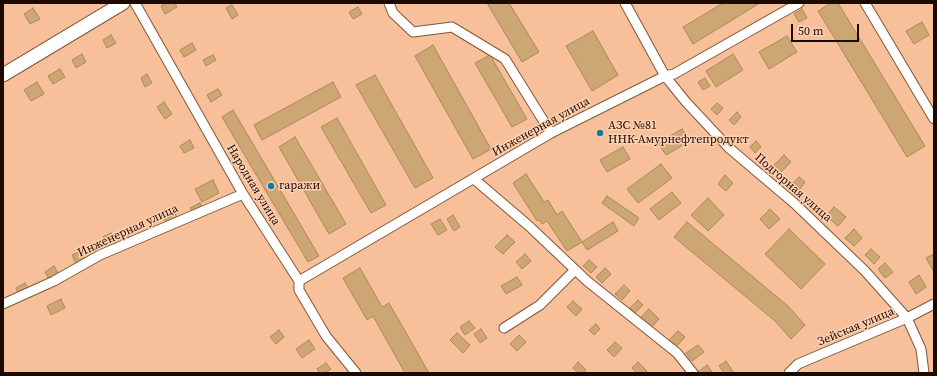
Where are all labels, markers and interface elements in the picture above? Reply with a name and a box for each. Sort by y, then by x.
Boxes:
scale bar [793,16,861,42]
text: 50 m [798,23,824,39]
street label: Инженерная улица [490,94,592,160]
place label: АЗС №81 ННК-Амурнефтепродукт [608,119,749,147]
marker: АЗС №81 ННК-Амурнефтепродукт [595,128,605,138]
street label: Народная улица [223,142,283,228]
street label: Подгорная улица [751,151,835,225]
place label: гаражи [279,179,320,193]
marker: гаражи [266,181,276,191]
street label: Инженерная улица [75,201,181,261]
street label: Зейская улица [816,304,896,350]

